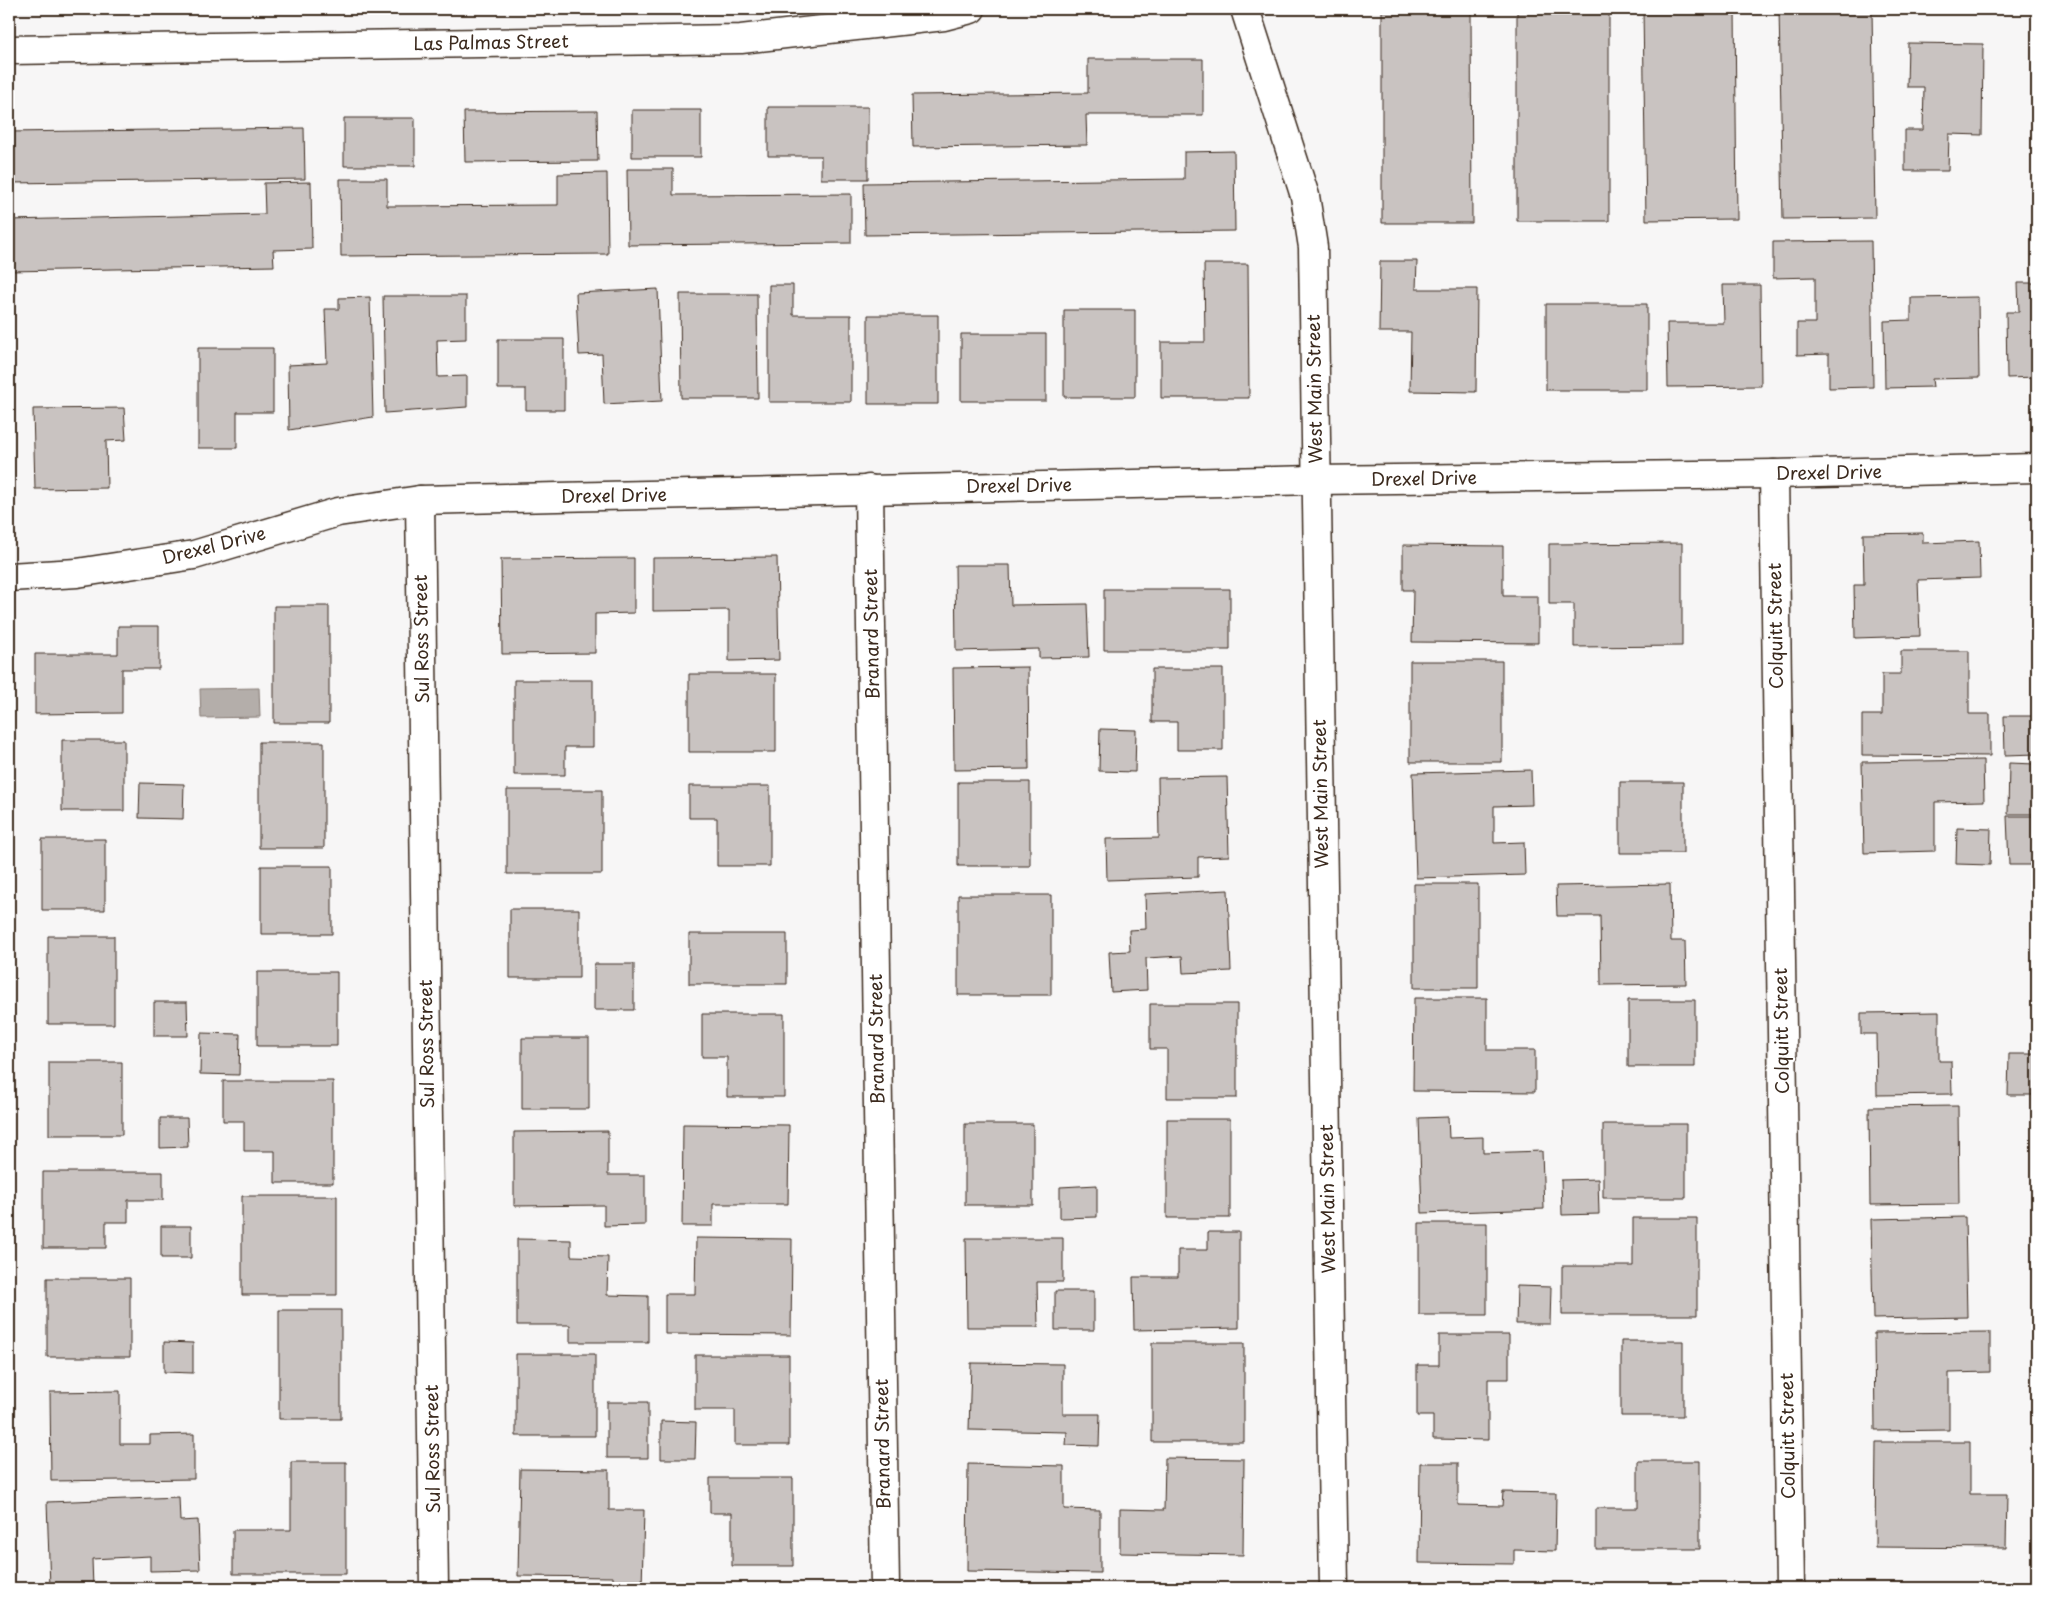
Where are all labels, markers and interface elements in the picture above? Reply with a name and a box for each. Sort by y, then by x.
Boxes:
street label: Las Palmas Street [413,27,569,56]
street label: West Main Street [1299,314,1328,464]
street label: Drexel Drive [1776,457,1882,486]
street label: Drexel Drive [1371,463,1477,492]
street label: Drexel Drive [966,470,1072,499]
street label: Drexel Drive [561,480,667,509]
street label: Drexel Drive [159,519,268,570]
street label: Colquitt Street [1760,563,1789,689]
street label: Branard Street [856,568,885,700]
street label: Sul Ross Street [406,574,435,704]
street label: West Main Street [1305,719,1334,869]
street label: Colquitt Street [1766,968,1795,1094]
street label: Branard Street [861,973,890,1105]
street label: Sul Ross Street [411,979,440,1109]
street label: West Main Street [1312,1124,1341,1274]
street label: Colquitt Street [1772,1373,1801,1499]
street label: Branard Street [867,1378,896,1510]
street label: Sul Ross Street [417,1384,446,1514]

